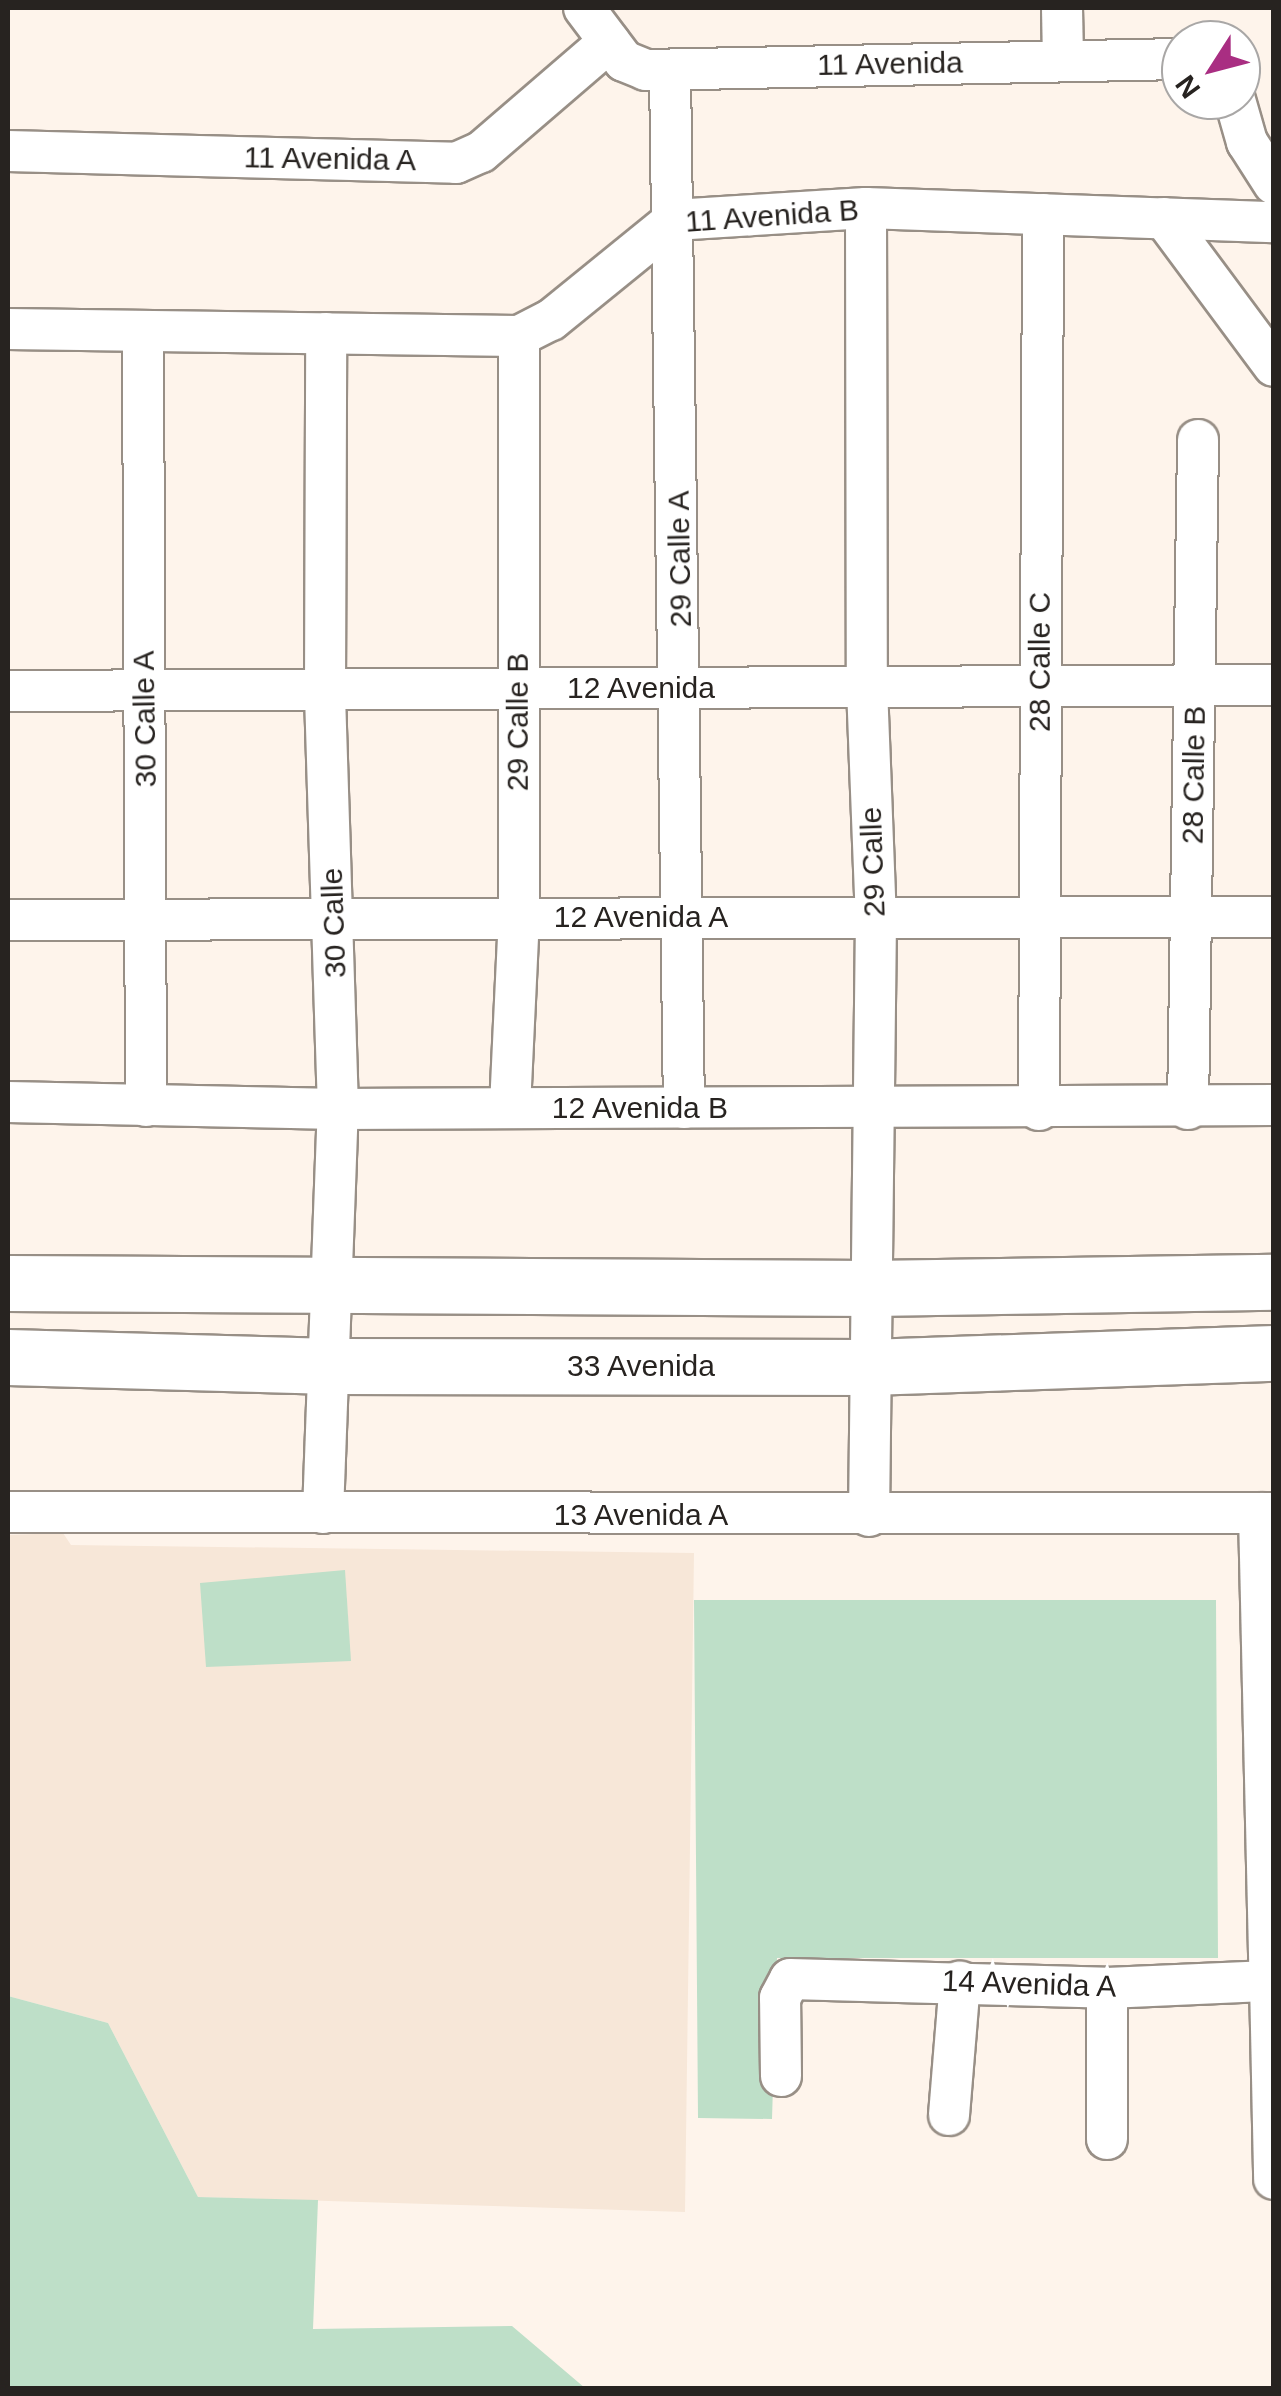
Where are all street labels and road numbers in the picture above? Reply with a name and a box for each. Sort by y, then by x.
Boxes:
street label: 11 Avenida [816,45,964,83]
street label: 11 Avenida A [242,139,418,179]
street label: 11 Avenida B [683,192,861,240]
street label: 29 Calle A [661,489,699,629]
street label: 28 Calle C [1022,592,1058,732]
street label: 30 Calle A [126,649,164,789]
street label: 29 Calle B [500,653,536,791]
street label: 12 Avenida [566,670,716,706]
street label: 28 Calle B [1175,705,1213,845]
street label: 29 Calle [853,806,893,918]
street label: 30 Calle [314,867,354,979]
street label: 12 Avenida A [552,899,730,935]
street label: 12 Avenida B [551,1090,729,1126]
street label: 33 Avenida [566,1348,716,1384]
street label: 13 Avenida A [552,1497,730,1533]
street label: 14 Avenida A [939,1963,1119,2005]

